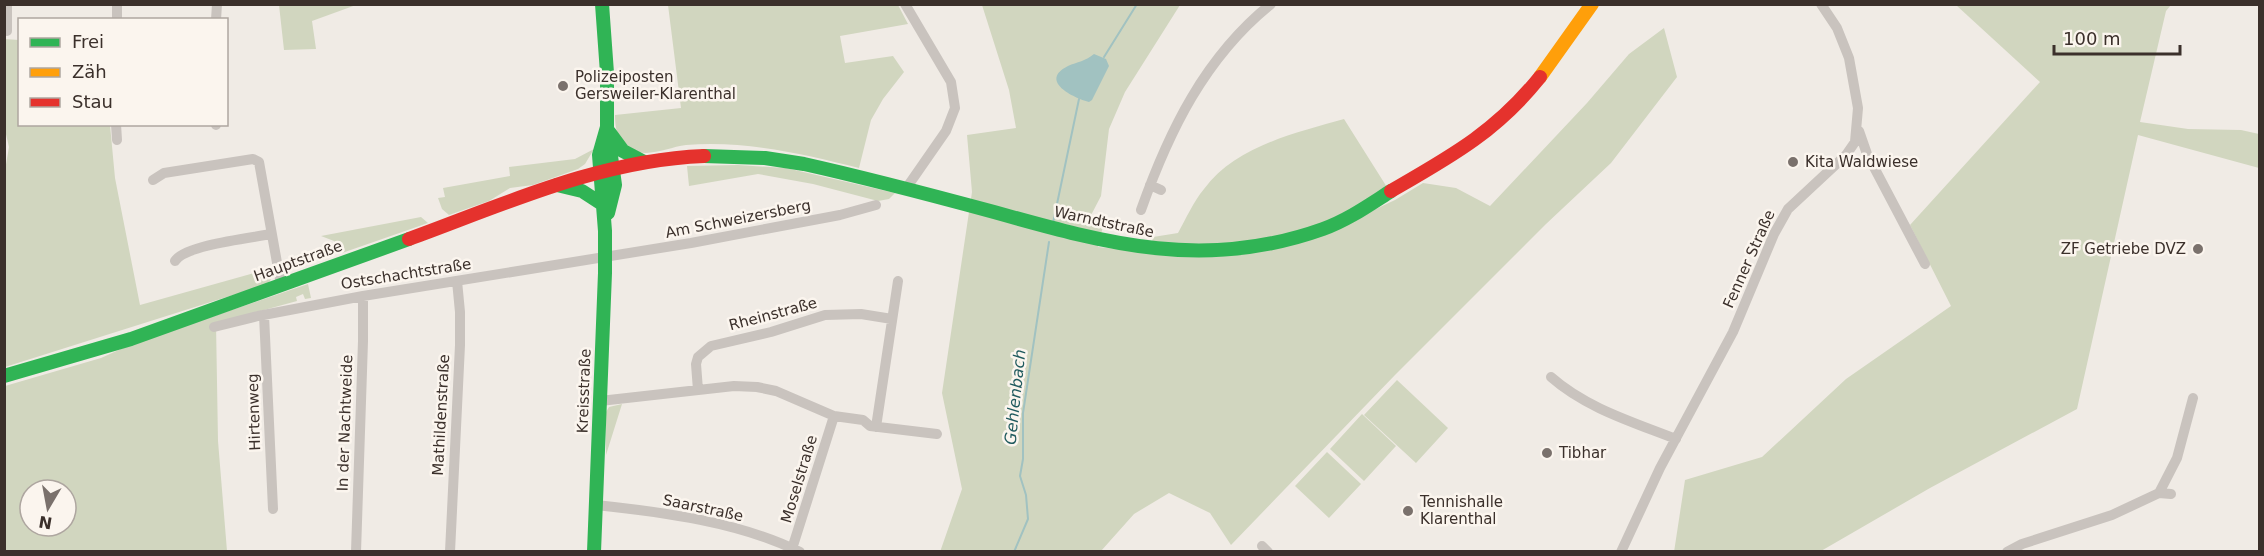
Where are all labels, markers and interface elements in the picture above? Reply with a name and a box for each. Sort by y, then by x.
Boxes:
legend [18,18,228,126]
scale bar [2054,18,2180,56]
text: 100 m [2063,28,2121,49]
text: Frei [72,31,104,52]
text: Zäh [72,61,107,82]
place label: Polizeiposten Gersweiler-Klarenthal [575,68,736,103]
marker: Polizeiposten Gersweiler-Klarenthal [556,79,570,93]
text: Stau [72,91,113,112]
place label: Kita Waldwiese [1805,153,1918,171]
marker: Kita Waldwiese [1786,155,1800,169]
street label: Am Schweizersberg [664,196,812,242]
street label: Warndtstraße [1052,203,1156,241]
street label: Fenner Straße [1719,207,1779,311]
street label: Hauptstraße [251,237,345,285]
place label: ZF Getriebe DVZ [2061,240,2186,258]
marker: ZF Getriebe DVZ [2191,242,2205,256]
street label: Ostschachtstraße [340,255,472,293]
street label: Rheinstraße [727,294,819,334]
street label: Kreisstraße [574,348,594,434]
water label: Gehlenbach [1001,348,1029,446]
street label: In der Nachtweide [334,354,356,492]
street label: Mathildenstraße [429,354,453,476]
street label: Hirtenweg [244,373,264,451]
street label: Moselstraße [777,433,821,525]
place label: Tibhar [1558,444,1607,462]
marker: Tibhar [1540,446,1554,460]
north arrow [18,478,78,538]
street label: Saarstraße [661,491,745,525]
place label: Tennishalle Klarenthal [1419,493,1503,528]
marker: Tennishalle Klarenthal [1401,504,1415,518]
text: N [37,512,54,533]

